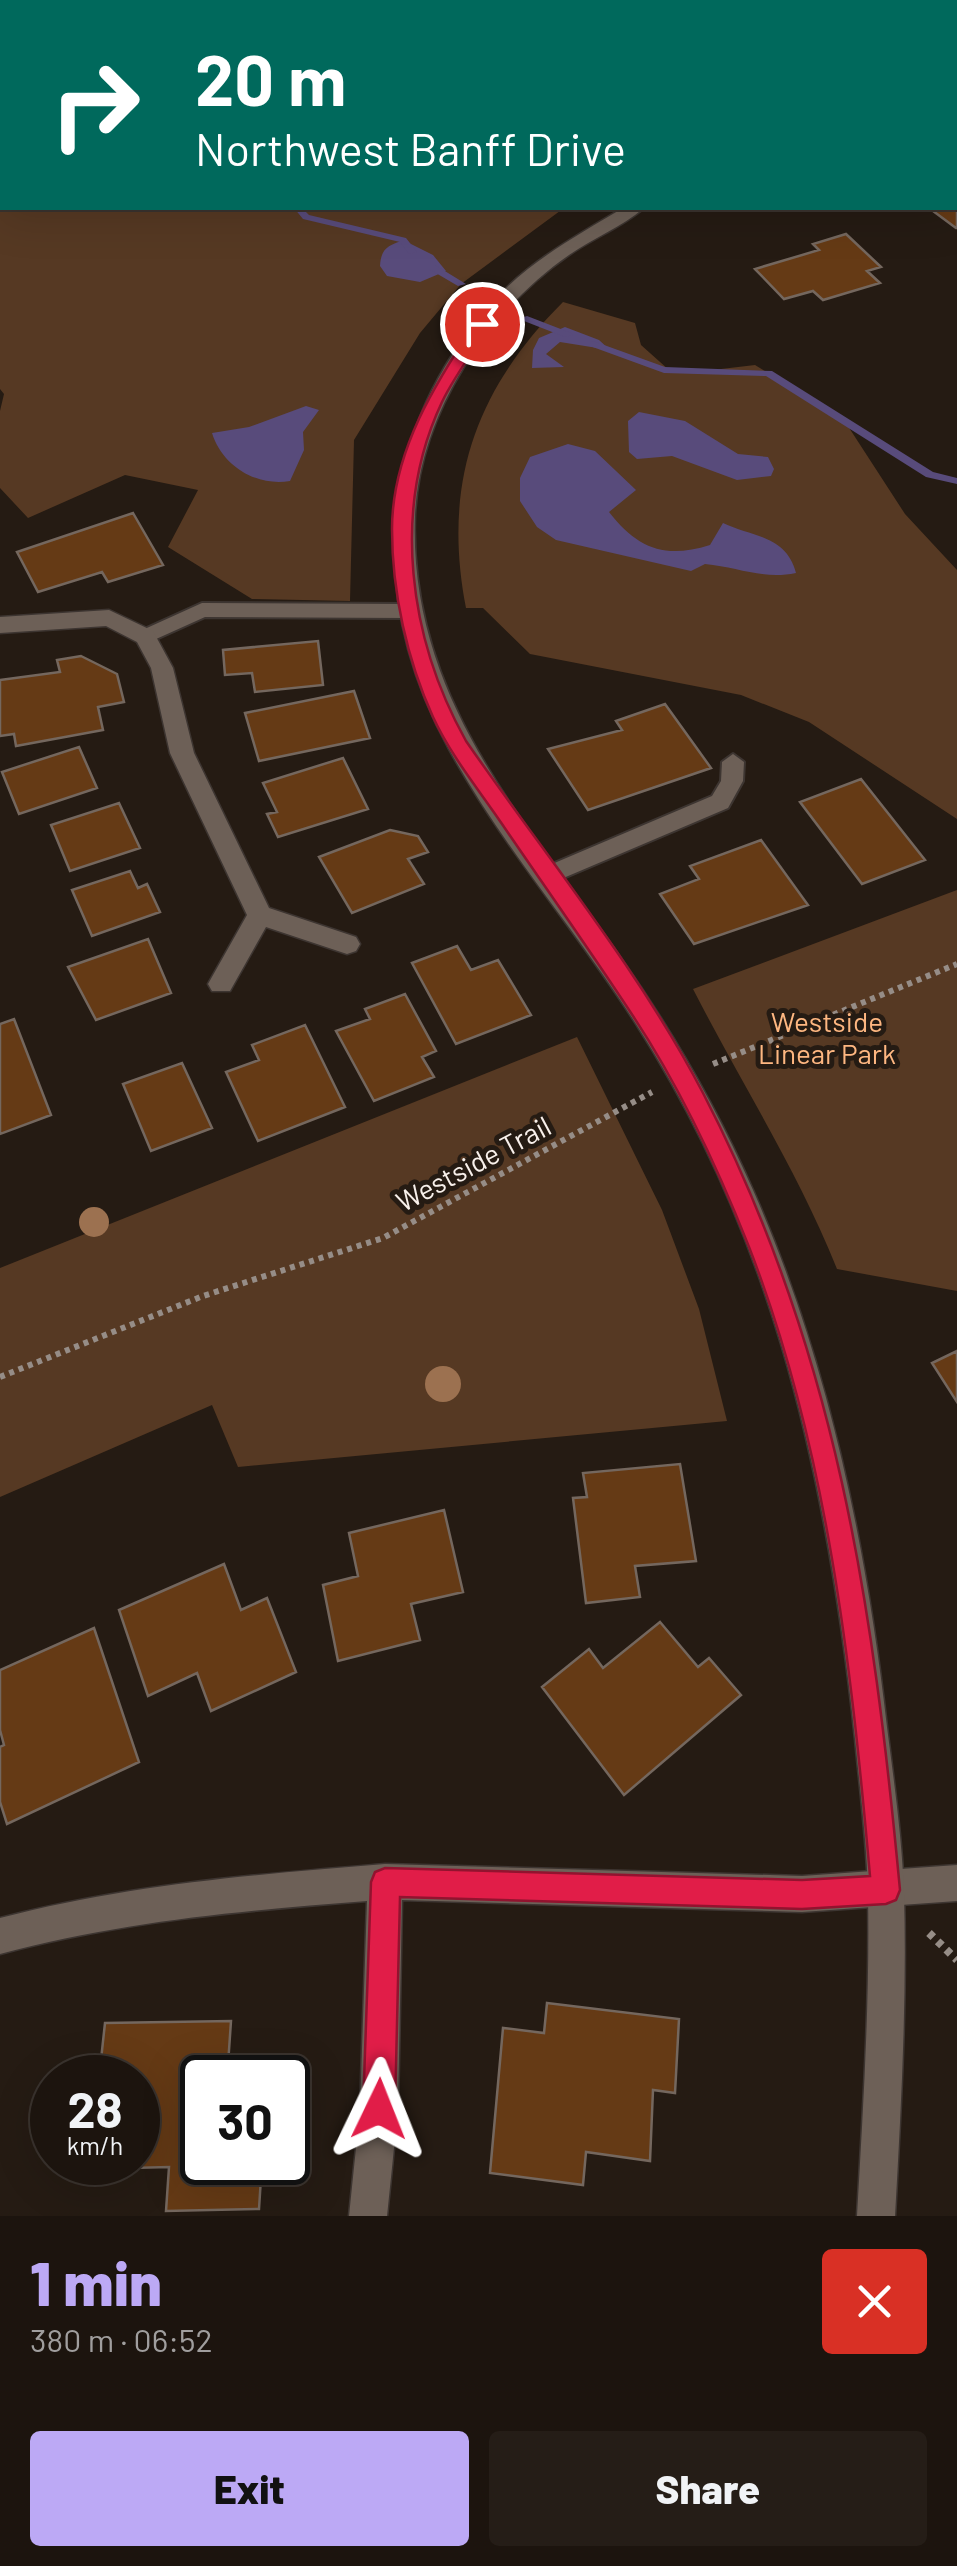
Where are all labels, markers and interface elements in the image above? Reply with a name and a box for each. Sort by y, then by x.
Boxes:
text: 20 m [195,36,347,120]
icon: right [30,40,160,170]
text: Northwest Banff Drive [195,121,626,175]
pin [440,282,525,367]
icon: arrive [455,297,510,352]
park label: Westside Linear Park [758,1004,896,1070]
street label: Westside Trail [390,1108,556,1218]
speed limit sign: 30 [180,2055,310,2185]
position arrow [327,2057,431,2161]
text: 28 [67,2078,123,2138]
text: km/h [67,2130,123,2160]
text: 1 min [30,2246,162,2318]
button: close [822,2249,927,2354]
text: 380 m · 06:52 [30,2320,213,2358]
button: Exit [30,2431,469,2546]
button: Share [489,2431,927,2546]

